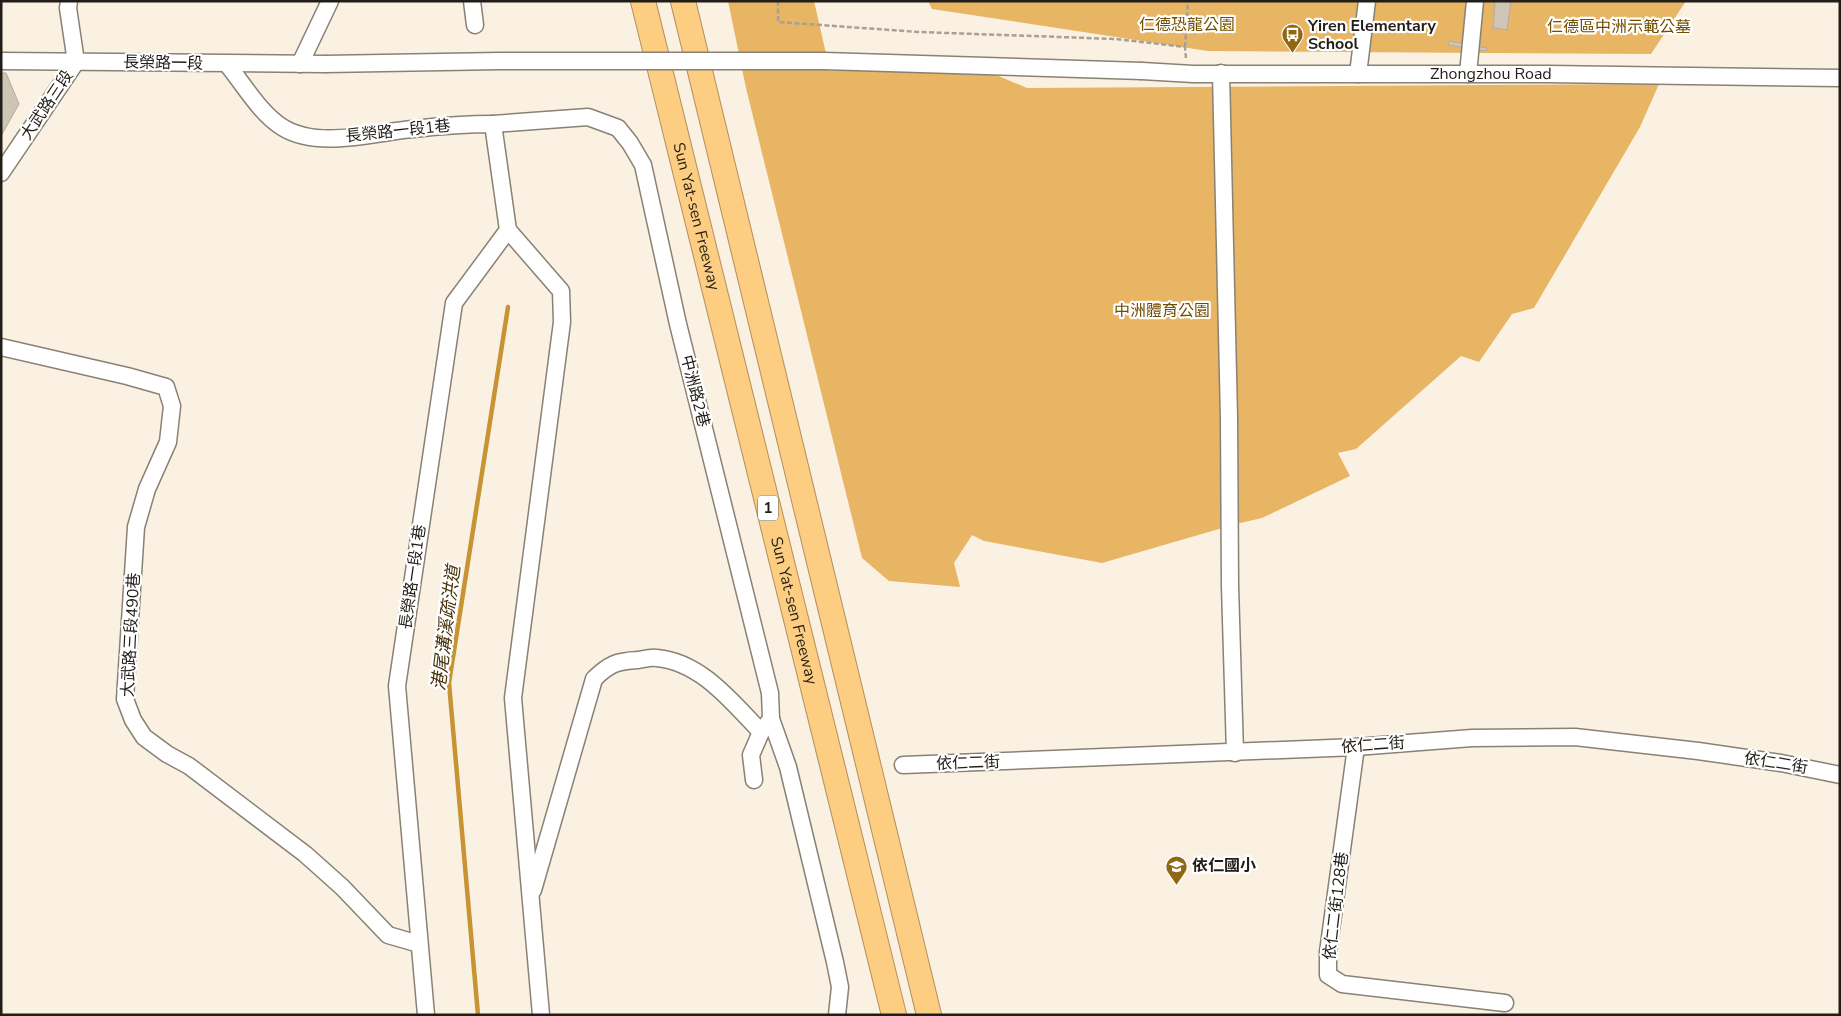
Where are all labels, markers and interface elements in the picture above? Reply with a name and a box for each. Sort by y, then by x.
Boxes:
park label: 仁德恐龍公園 [1139,14,1235,36]
place label: Yiren Elementary School [1307,15,1436,55]
park label: 仁德區中洲示範公墓 [1547,16,1691,38]
bus stop icon: Yiren Elementary School [1280,23,1304,54]
street label: 長榮路一段 [123,51,203,75]
street label: Zhongzhou Road [1430,63,1552,85]
street label: 大武路三段 [16,66,78,144]
street label: 長榮路一段1巷 [344,115,452,147]
street label: Sun Yat-sen Freeway [667,140,725,294]
park label: 中洲體育公園 [1114,300,1210,322]
street label: 中洲路2巷 [675,353,715,429]
road number: 1 [758,496,778,520]
street label: 長榮路一段1巷 [395,523,431,631]
street label: Sun Yat-sen Freeway [765,534,823,688]
water label: 港尾溝溪疏洪道 [426,561,466,692]
street label: 大武路三段490巷 [117,572,145,698]
street label: 依仁二街 [1340,732,1406,758]
street label: 依仁二街 [1743,747,1809,779]
street label: 依仁二街 [936,751,1000,775]
street label: 依仁二街128巷 [1318,851,1354,961]
school or university icon: 依仁國小 [1164,854,1188,885]
place label: 依仁國小 [1192,855,1256,877]

